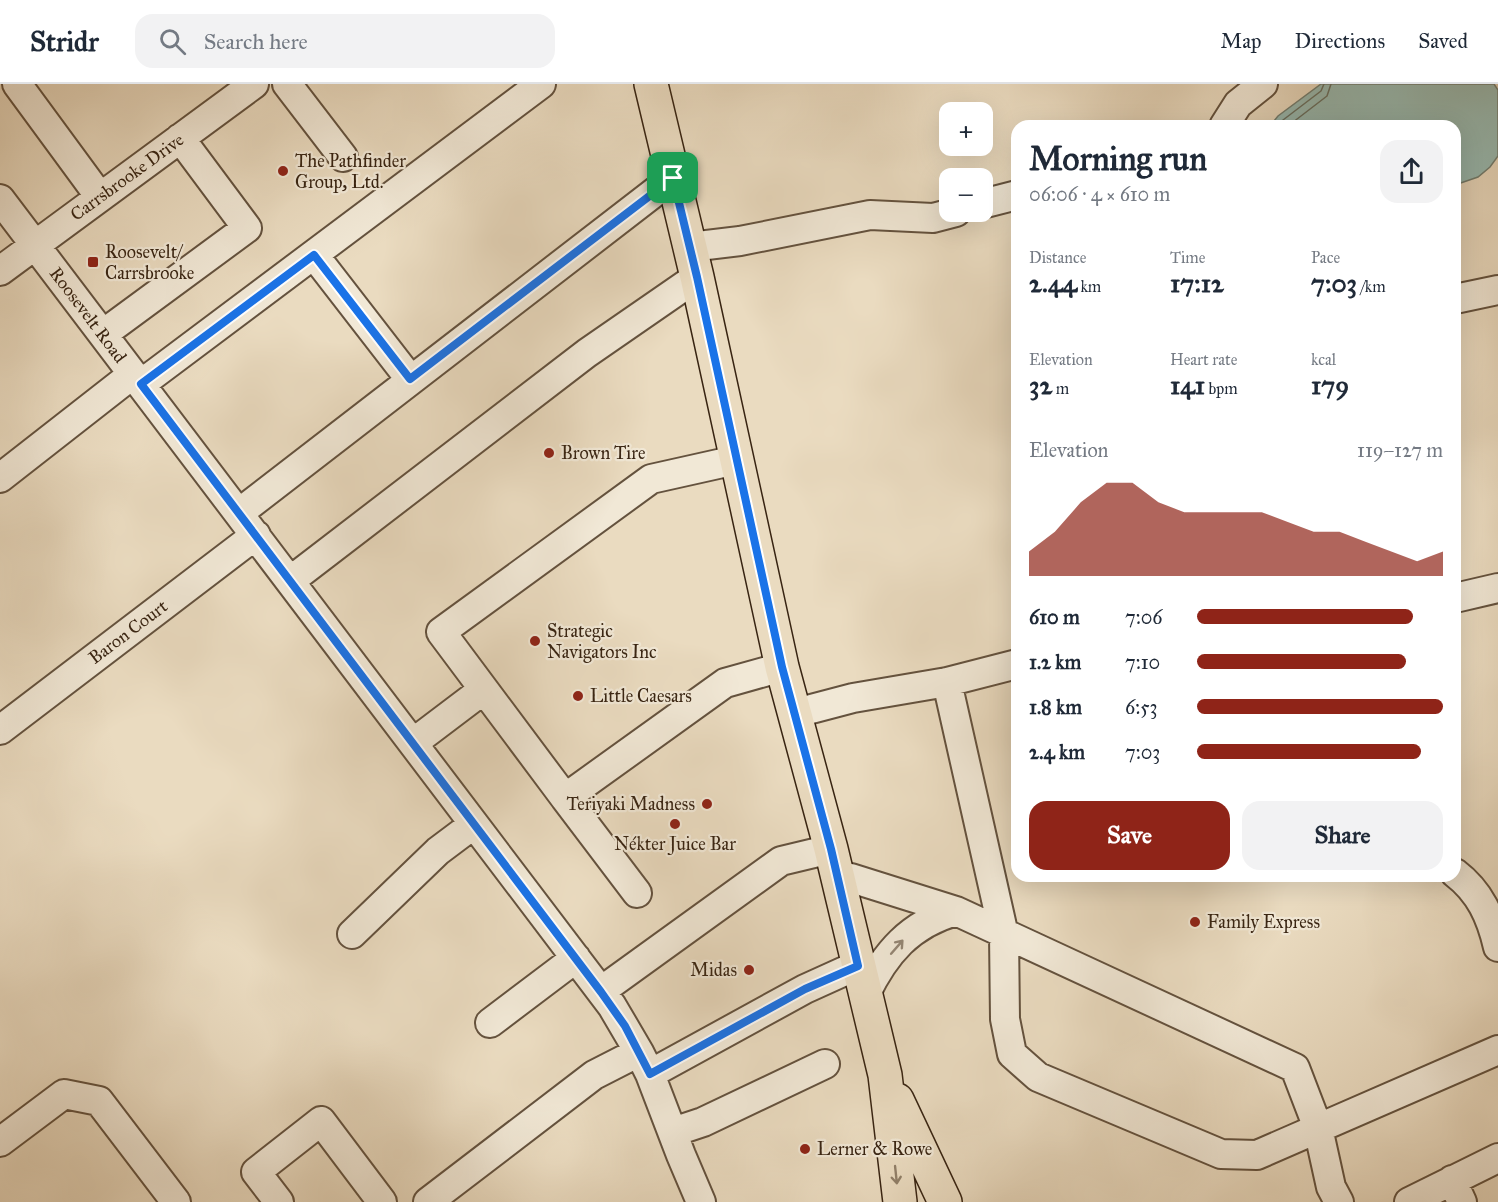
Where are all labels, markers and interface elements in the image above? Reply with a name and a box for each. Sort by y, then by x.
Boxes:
search box [135,14,555,68]
text: Stridr [30,24,99,59]
icon: search [156,25,189,58]
text: Search here [204,28,308,55]
text: Map [1221,28,1262,54]
text: Directions [1295,28,1385,54]
text: Saved [1418,28,1468,54]
map controls [939,102,993,222]
button: + [939,102,993,156]
street label: Carrsbrooke Drive [66,128,188,226]
text: Morning run [1029,139,1207,179]
button: share [1380,140,1443,203]
place label: The Pathfinder Group, Ltd. [295,150,406,193]
pin [647,152,698,203]
icon: arrive [656,161,689,194]
marker: The Pathfinder Group, Ltd. [276,164,290,178]
button: − [939,168,993,222]
text: 06:06 · 4 × 610 m [1029,182,1170,206]
place label: Roosevelt/ Carrsbrooke [105,241,194,284]
text: Distance [1029,248,1086,267]
text: Time [1170,248,1205,267]
text: Pace [1311,248,1340,267]
marker: Roosevelt/ Carrsbrooke [86,255,100,269]
street label: Roosevelt Road [45,263,131,367]
text: 2.44 [1029,267,1077,299]
text: 17:12 [1170,267,1224,299]
text: 7:03 [1311,267,1357,299]
text: km [1077,277,1101,296]
text: /km [1357,277,1386,296]
text: Elevation [1029,350,1093,369]
text: Heart rate [1170,350,1237,369]
text: kcal [1311,350,1336,369]
text: 32 [1029,369,1052,401]
text: 141 [1170,369,1205,401]
text: 179 [1311,369,1349,401]
text: m [1052,379,1069,398]
text: bpm [1205,379,1238,398]
text: Elevation [1029,438,1108,462]
text: 119–127 m [1357,438,1443,462]
place label: Brown Tire [561,442,645,464]
marker: Brown Tire [542,446,556,460]
street label: Baron Court [84,595,172,669]
text: 610 m [1029,605,1080,629]
text: 7:06 [1125,605,1163,629]
place label: Strategic Navigators Inc [547,620,657,664]
marker: Strategic Navigators Inc [528,634,542,648]
text: 1.2 km [1029,650,1081,674]
text: 7:10 [1125,650,1160,674]
place label: Little Caesars [590,685,692,707]
marker: Little Caesars [571,689,585,703]
text: 1.8 km [1029,695,1082,719]
text: 6:53 [1125,695,1158,719]
text: 2.4 km [1029,740,1085,764]
text: 7:03 [1125,740,1160,764]
place label: Teriyaki Madness [567,793,695,815]
marker: Teriyaki Madness [700,797,714,811]
button: Save [1029,801,1230,870]
button: Share [1242,801,1443,870]
marker: Nékter Juice Bar [668,817,682,831]
place label: Nékter Juice Bar [614,833,736,856]
place label: Family Express [1207,911,1320,933]
marker: Family Express [1188,915,1202,929]
one-way arrow [890,940,904,955]
place label: Midas [690,959,737,981]
marker: Midas [742,963,756,977]
place label: Lerner & Rowe [817,1138,932,1160]
marker: Lerner & Rowe [798,1142,812,1156]
one-way arrow [891,1164,902,1184]

